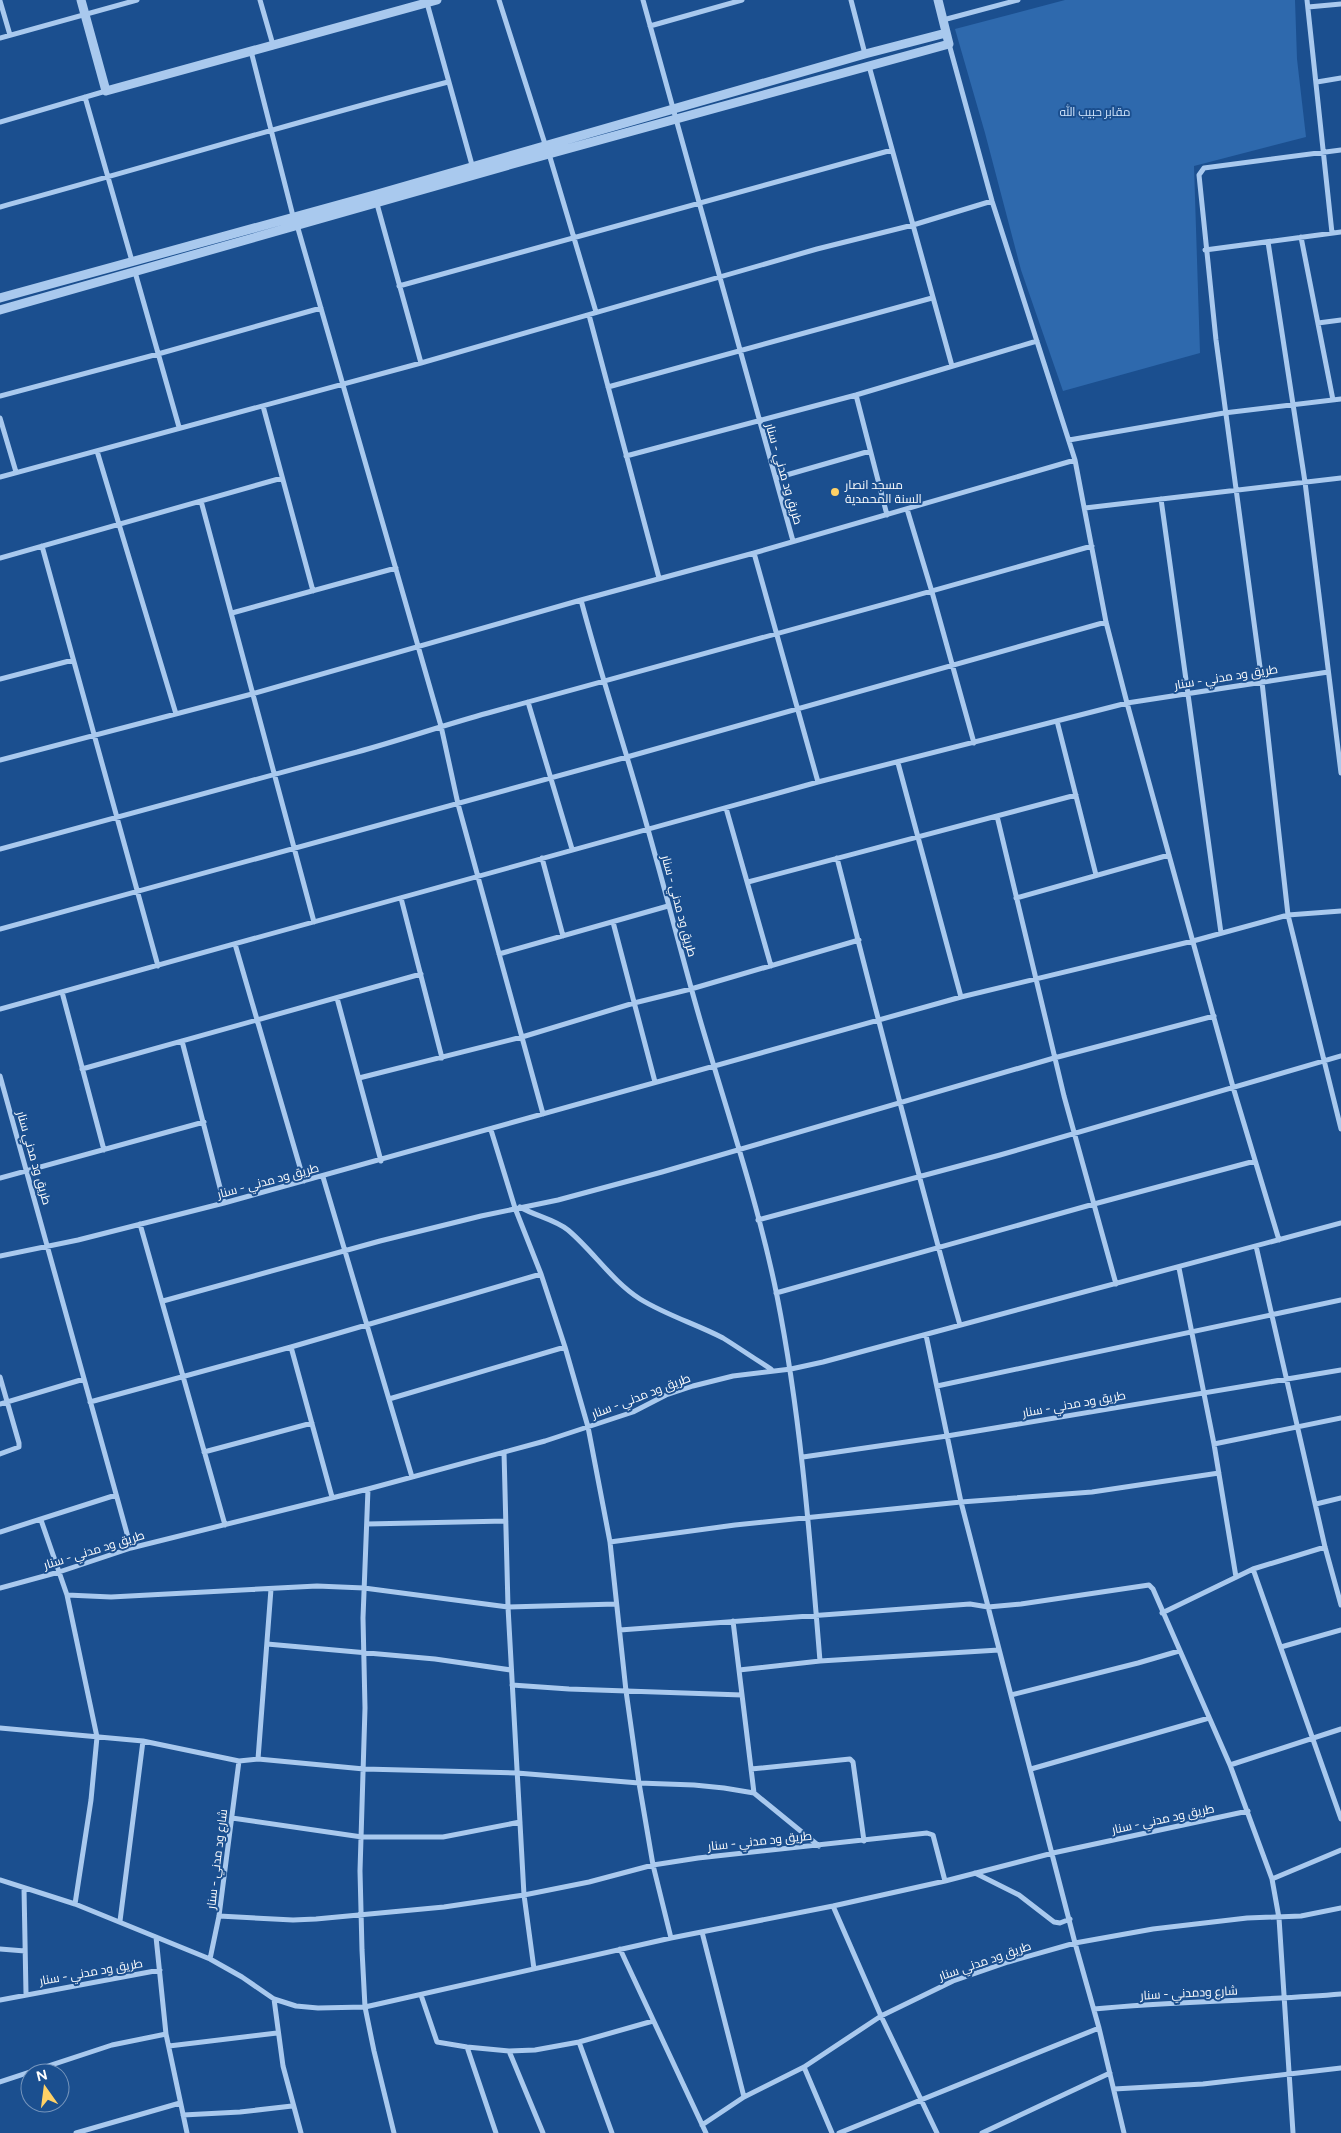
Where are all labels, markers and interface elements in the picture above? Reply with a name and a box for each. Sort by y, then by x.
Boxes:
park label: مقابر حبيب الله [1059,104,1131,119]
street label: طريق ود مدني - سنار [760,421,805,527]
place label: مسجد انصار السنة المحمدية [844,478,922,506]
marker: مسجد انصار السنة المحمدية [829,486,841,498]
street label: طريق ود مدني - سنار [1172,662,1279,695]
street label: طريق ود مدني - سنار [656,853,699,959]
street label: طريق ود مدني سنار [11,1109,54,1207]
street label: طريق ود مدني - سنار [215,1161,321,1204]
street label: طريق ود مدني - سنار [589,1371,694,1424]
street label: طريق ود مدني - سنار [1020,1388,1127,1423]
street label: طريق ود مدني - سنار [41,1528,147,1575]
street label: طريق ود مدني - سنار [1109,1801,1216,1840]
street label: شارع ود مدني - سنار [204,1808,233,1911]
street label: طريق ود مدني - سنار [706,1829,813,1857]
street label: طريق ود مدني سنار [936,1939,1034,1987]
street label: طريق ود مدني - سنار [37,1956,144,1991]
street label: شارع ودمدني - سنار [1139,1983,1238,2006]
north arrow [20,2063,70,2113]
text: N [35,2066,49,2085]

